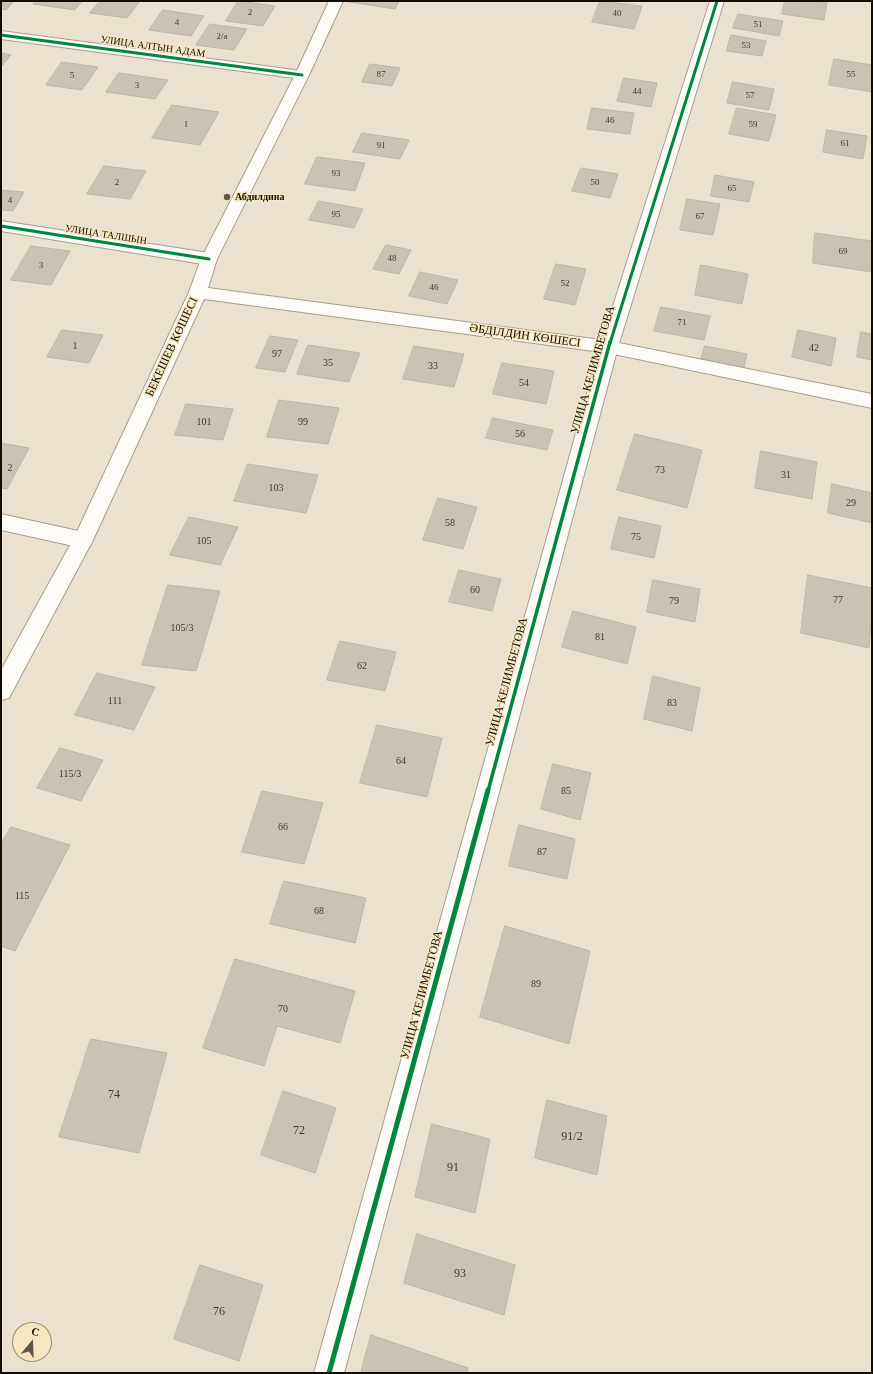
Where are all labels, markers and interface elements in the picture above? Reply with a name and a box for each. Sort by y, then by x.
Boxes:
house number: 2 [248,8,252,18]
house number: 40 [612,9,622,19]
house number: 4 [175,18,179,28]
house number: 51 [754,20,762,30]
house number: 2/а [217,32,227,42]
street label: УЛИЦА АЛТЫН АДАМ [100,34,206,60]
house number: 53 [742,41,750,51]
house number: 87 [376,70,386,80]
house number: 55 [846,70,856,80]
house number: 5 [70,71,74,81]
house number: 3 [135,81,139,91]
house number: 44 [632,87,642,97]
house number: 57 [746,91,754,101]
house number: 46 [606,116,614,126]
house number: 1 [184,120,188,130]
house number: 59 [748,120,758,130]
house number: 61 [840,139,850,149]
house number: 91 [376,141,386,151]
house number: 93 [332,169,340,179]
house number: 2 [115,178,119,188]
house number: 50 [590,178,600,188]
house number: 65 [728,184,736,194]
place label: Абдилдина [235,191,284,203]
marker: Абдилдина [222,192,232,202]
house number: 4 [8,196,12,206]
house number: 95 [332,210,340,220]
house number: 67 [696,212,704,222]
street label: УЛИЦА ТАЛШЫН [64,223,148,247]
house number: 69 [838,247,848,257]
house number: 48 [388,254,396,264]
house number: 3 [39,261,43,271]
house number: 52 [560,279,570,289]
house number: 46 [430,283,438,293]
street label: БЕКЕШЕВ КӨШЕСІ [143,295,201,399]
street label: УЛИЦА КЕЛИМБЕТОВА [568,304,618,436]
house number: 71 [678,318,686,328]
street label: ӘБДІЛДИН КӨШЕСІ [469,321,581,351]
house number: 1 [72,340,78,352]
house number: 42 [809,342,819,354]
house number: 97 [272,348,282,360]
house number: 35 [323,357,333,369]
house number: 33 [428,360,438,372]
house number: 54 [519,377,529,389]
house number: 101 [196,416,212,428]
house number: 99 [298,416,308,428]
house number: 56 [515,428,525,440]
house number: 2 [8,462,12,474]
house number: 73 [655,464,665,476]
house number: 31 [781,469,791,481]
house number: 103 [268,482,284,494]
house number: 29 [846,497,856,509]
house number: 58 [445,517,455,529]
house number: 75 [631,531,641,543]
house number: 105 [196,535,212,547]
house number: 60 [470,584,480,596]
house number: 77 [833,594,843,606]
house number: 79 [669,595,679,607]
street label: УЛИЦА КЕЛИМБЕТОВА [483,616,531,748]
house number: 105/3 [171,622,193,634]
house number: 81 [595,631,605,643]
house number: 62 [357,660,367,672]
house number: 111 [108,695,122,707]
house number: 83 [667,697,677,709]
house number: 64 [396,755,406,767]
house number: 115/3 [59,768,81,780]
house number: 85 [561,785,571,797]
house number: 66 [278,821,288,833]
house number: 87 [537,846,547,858]
house number: 115 [15,890,29,902]
house number: 68 [314,905,324,917]
street label: УЛИЦА КЕЛИМБЕТОВА [398,929,446,1061]
house number: 89 [531,978,541,990]
house number: 70 [278,1003,288,1015]
house number: 74 [108,1088,120,1102]
house number: 72 [293,1124,305,1138]
house number: 91/2 [561,1130,583,1144]
house number: 91 [447,1161,459,1175]
house number: 93 [454,1267,466,1281]
house number: 76 [213,1305,225,1319]
north arrow [12,1322,52,1362]
text: С [30,1325,41,1339]

